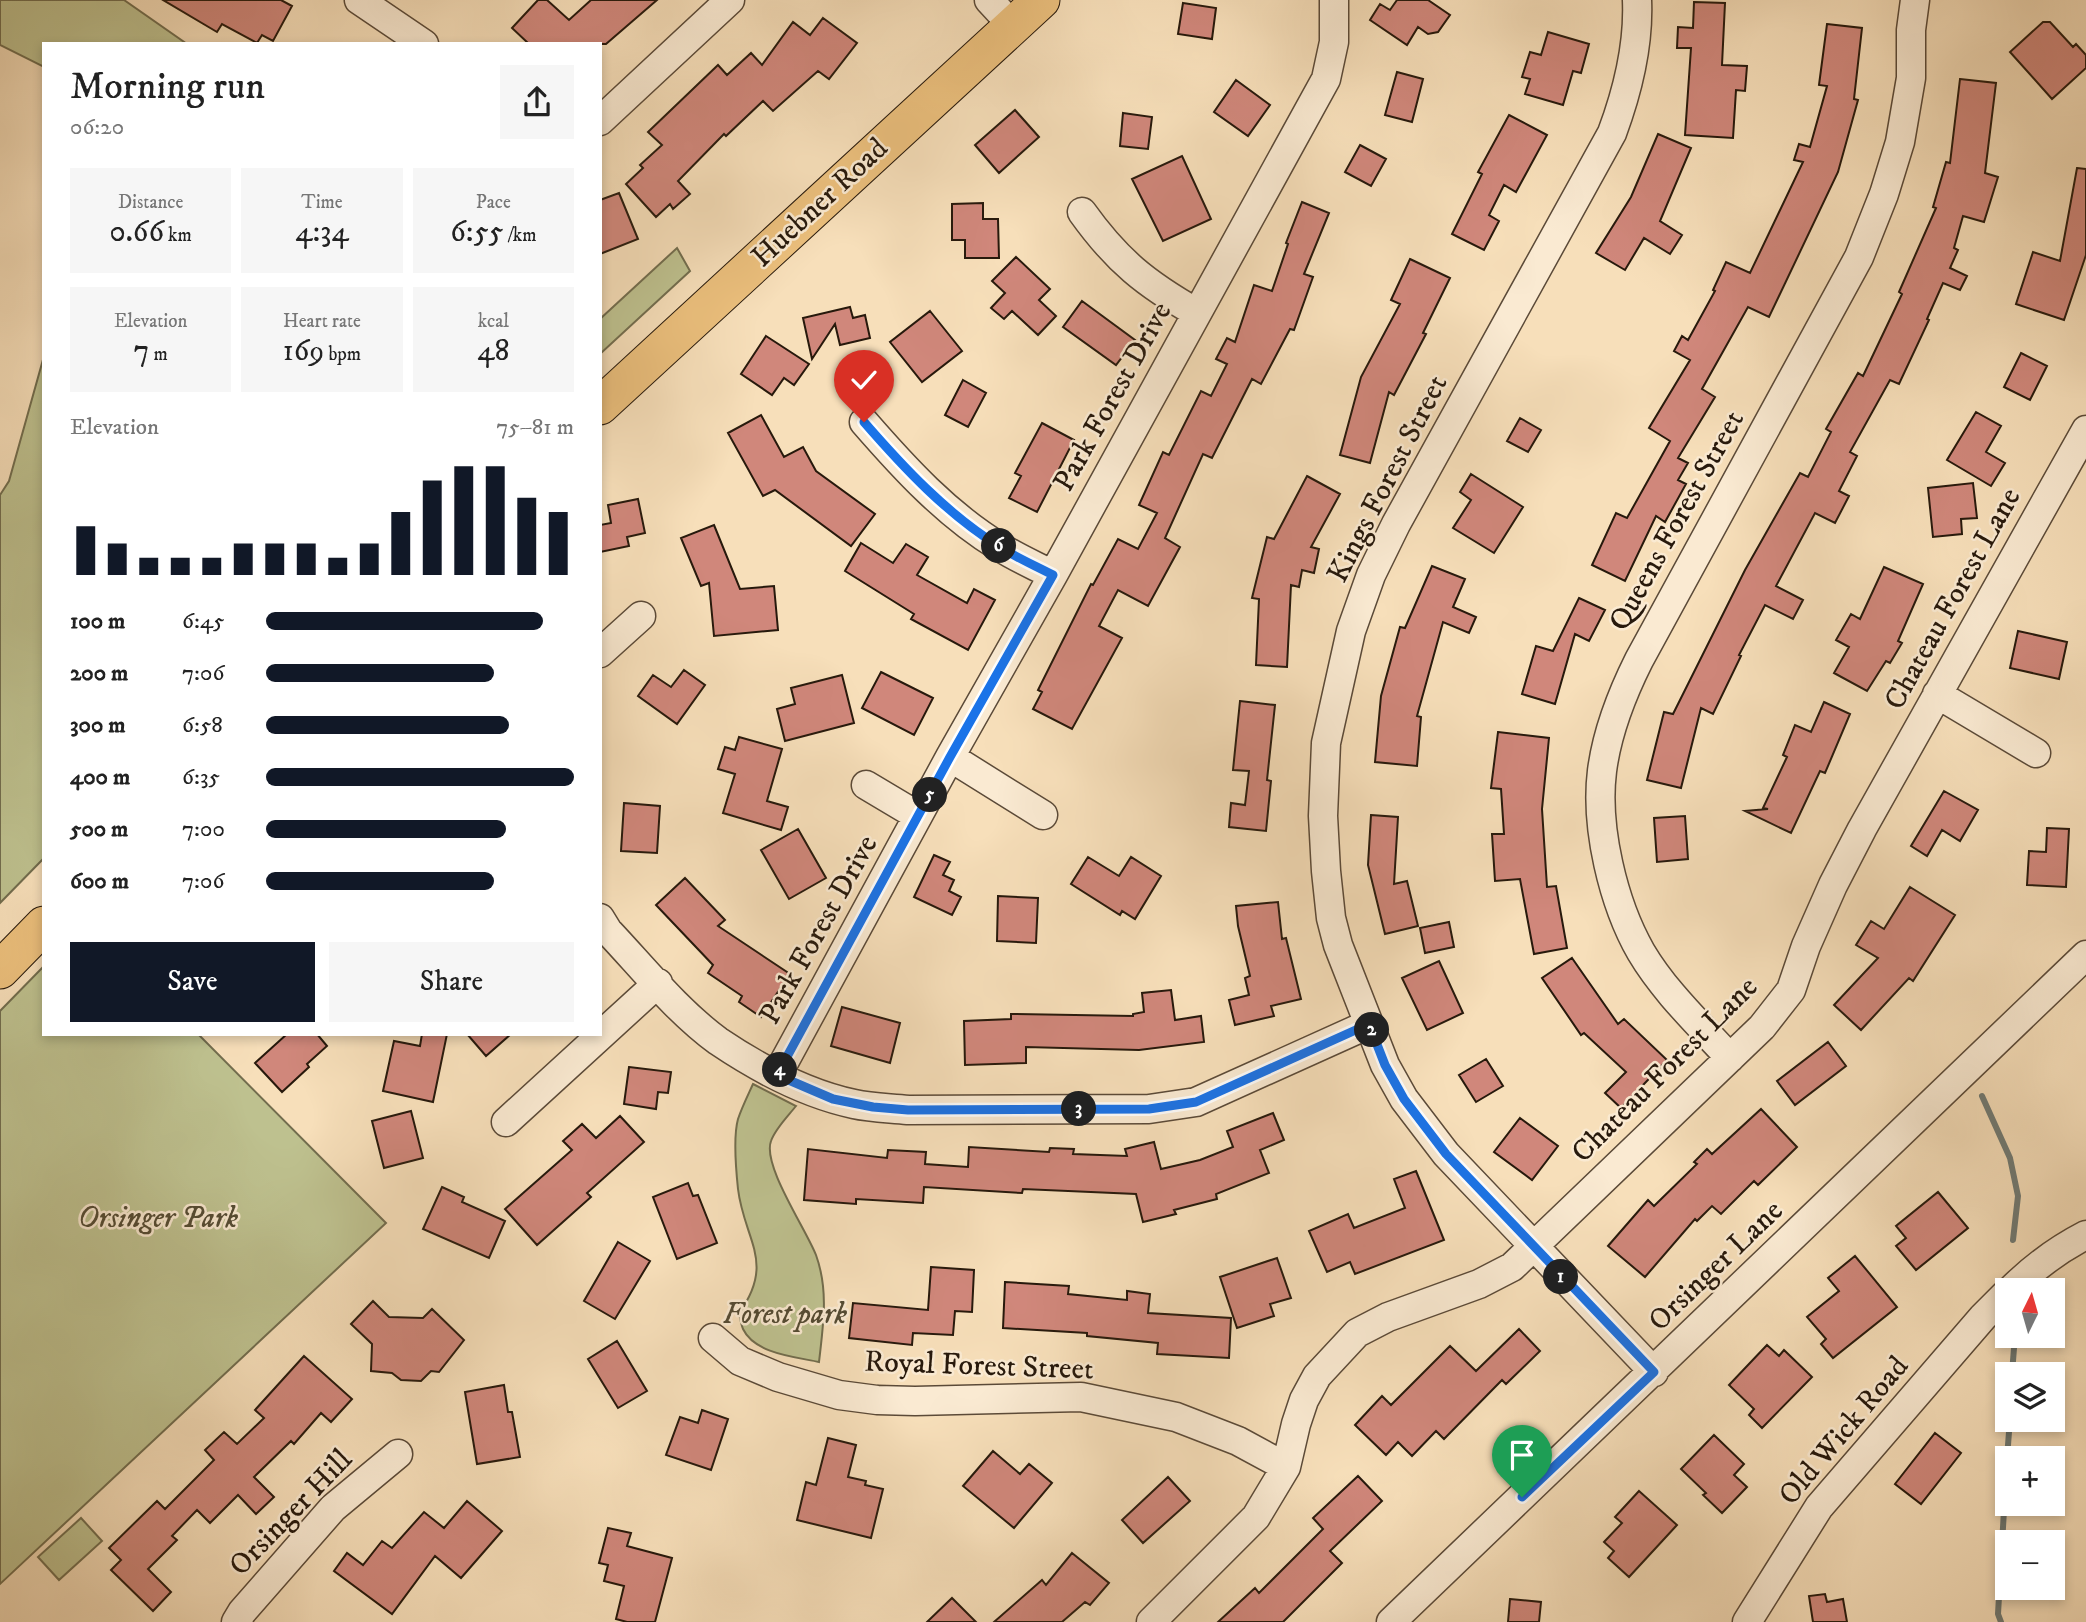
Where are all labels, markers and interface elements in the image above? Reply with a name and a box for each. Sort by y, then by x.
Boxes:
text: Morning run [70,63,265,111]
button: share [500,65,574,139]
text: 06:20 [70,113,124,142]
street label: Huebner Road [744,130,896,276]
text: Distance [118,191,183,214]
text: Time [301,191,343,214]
text: Pace [476,191,511,214]
text: 0.66 [110,214,164,251]
text: 4:34 [295,214,349,251]
text: 6:55 [450,214,503,251]
text: km [164,224,192,247]
text: /km [503,224,536,247]
street label: Park Forest Drive [1046,296,1180,498]
text: Elevation [114,310,187,333]
text: Heart rate [283,310,361,333]
text: kcal [478,310,509,333]
text: 7 [134,333,149,370]
text: 169 [283,333,324,370]
text: 48 [477,333,509,370]
text: m [149,343,168,366]
text: bpm [324,343,361,366]
pin [834,350,894,422]
icon: check [845,361,883,399]
street label: Kings Forest Street [1320,369,1456,589]
street label: Queens Forest Street [1601,404,1753,638]
text: Elevation [70,413,159,442]
text: 75–81 m [496,413,574,442]
street label: Chateau Forest Lane [1877,482,2029,716]
pin: 6 [982,528,1016,564]
text: 6 [994,534,1003,557]
text: 100 m [70,607,125,636]
text: 6:45 [182,607,225,636]
text: 200 m [70,659,128,688]
text: 7:06 [182,659,224,688]
text: 300 m [70,711,126,740]
text: 6:58 [182,711,223,740]
text: 400 m [70,763,130,792]
text: 6:35 [182,763,220,792]
pin: 5 [912,778,948,812]
text: 5 [925,783,934,806]
text: 500 m [70,815,128,844]
text: 7:00 [182,815,225,844]
street label: Park Forest Drive [752,829,886,1031]
text: 600 m [70,867,129,896]
text: 7:06 [182,867,224,896]
button: Save [70,942,315,1022]
button: Share [329,942,574,1022]
street label: Chateau Forest Lane [1564,969,1766,1171]
pin: 2 [1354,1012,1390,1048]
text: 2 [1367,1018,1376,1041]
pin: 4 [762,1052,798,1088]
text: 4 [774,1058,785,1081]
pin: 3 [1062,1092,1096,1126]
text: 3 [1075,1097,1082,1120]
street label: Orsinger Lane [1641,1193,1791,1339]
park label: Orsinger Park [78,1200,239,1237]
pin: 1 [1544,1260,1578,1294]
text: 1 [1557,1265,1564,1288]
north arrow [1995,1278,2065,1348]
map controls [1995,1278,2065,1600]
park label: Forest park [723,1296,848,1333]
street label: Royal Forest Street [864,1344,1094,1388]
street label: Old Wick Road [1771,1349,1917,1513]
button: layers [1995,1362,2065,1432]
pin [1492,1425,1552,1497]
icon: arrive [1503,1436,1541,1474]
street label: Orsinger Hill [222,1442,360,1584]
button: + [1995,1446,2065,1516]
button: − [1995,1530,2065,1600]

